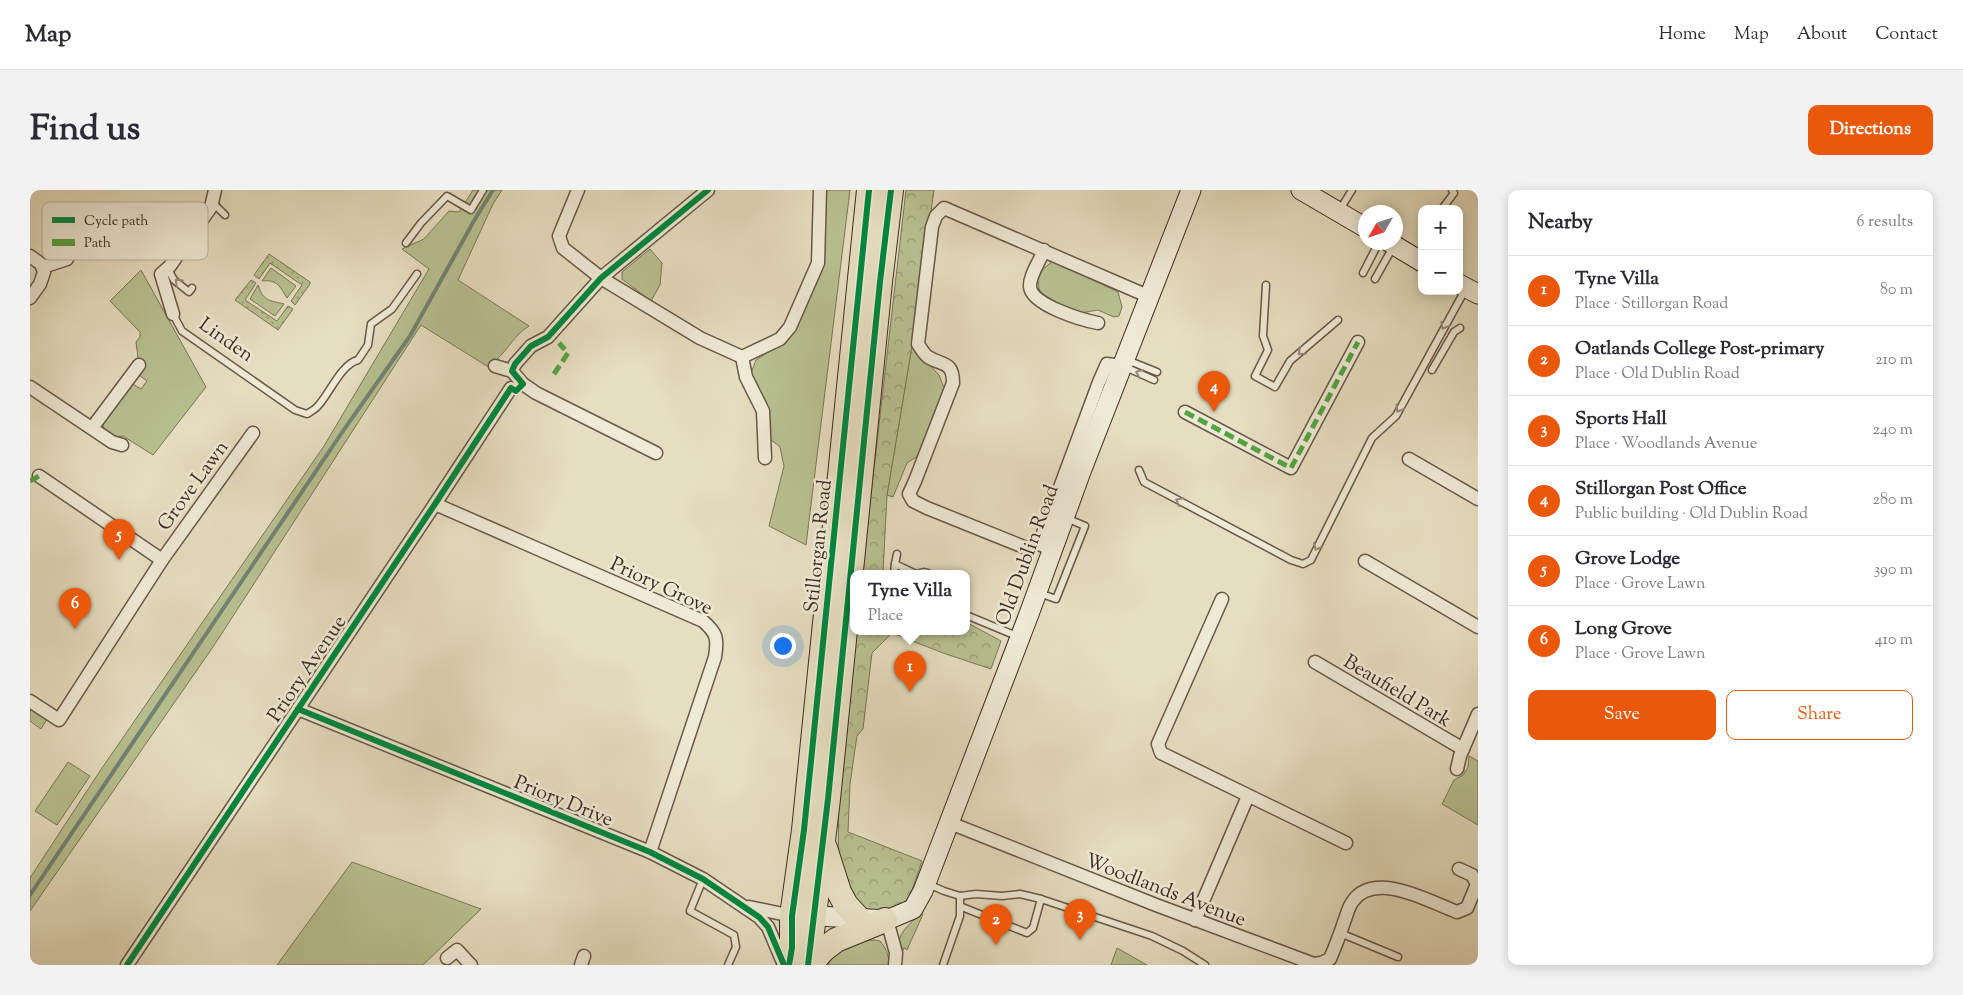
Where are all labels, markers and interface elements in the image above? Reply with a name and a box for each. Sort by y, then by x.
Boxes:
text: Map [25,18,71,52]
text: Home [1659,22,1706,48]
text: Map [1734,22,1769,48]
text: About [1797,22,1847,48]
text: Contact [1875,22,1938,48]
text: Find us [30,105,140,156]
button: Directions [1808,105,1933,155]
legend [42,202,208,260]
north arrow [1358,205,1403,250]
map controls [1418,205,1463,295]
button: + [1418,205,1463,250]
text: Nearby [1528,208,1593,238]
text: 6 results [1857,211,1913,234]
text: Cycle path [84,212,148,232]
text: Path [84,234,111,254]
button: − [1418,250,1463,295]
text: Tyne Villa [1575,266,1659,293]
one-way arrow [175,279,184,288]
text: 1 [1541,279,1547,302]
text: 80 m [1880,279,1913,302]
text: Place · Stillorgan Road [1575,293,1728,316]
street label: Linden [192,312,259,371]
one-way arrow [1440,321,1450,330]
text: Oatlands College Post-primary [1575,336,1824,363]
one-way arrow [1297,346,1306,355]
text: 2 [1540,349,1548,372]
text: 210 m [1875,349,1913,372]
text: Place · Old Dublin Road [1575,363,1740,386]
one-way arrow [1135,368,1144,379]
pin: 4 [1198,371,1230,412]
one-way arrow [1395,404,1405,413]
text: Sports Hall [1575,406,1667,433]
text: 3 [1541,419,1547,442]
text: 240 m [1872,419,1913,442]
text: Place · Woodlands Avenue [1575,433,1757,456]
street label: Grove Lawn [151,435,237,538]
text: Stillorgan Post Office [1575,476,1747,503]
street label: Stillorgan Road [798,478,841,614]
street label: Old Dublin Road [989,481,1067,630]
text: 4 [1540,489,1548,512]
text: 280 m [1872,489,1913,512]
one-way arrow [1175,497,1184,507]
text: Public building · Old Dublin Road [1575,503,1808,526]
pin: 5 [103,519,135,560]
one-way arrow [1313,542,1323,551]
text: Grove Lodge [1575,546,1680,573]
street label: Priory Grove [605,551,717,624]
text: 5 [1541,559,1547,582]
text: 390 m [1874,559,1913,582]
popup [850,570,970,635]
text: Place · Grove Lawn [1575,573,1706,596]
text: Tyne Villa [868,578,952,605]
pin: 6 [59,588,91,629]
text: Place [868,605,903,628]
street label: Priory Avenue [262,610,355,729]
text: Long Grove [1575,616,1672,643]
text: 6 [1540,629,1548,652]
text: 410 m [1875,629,1913,652]
your location [770,633,796,659]
text: Place · Grove Lawn [1575,643,1706,666]
street label: Beaufield Park [1337,648,1456,736]
pin: 1 [894,651,926,692]
button: Save [1528,690,1716,740]
button: Share [1726,690,1913,740]
street label: Priory Drive [509,769,617,835]
street label: Woodlands Avenue [1081,847,1250,935]
pin: 3 [1064,899,1096,940]
pin: 2 [980,904,1012,945]

